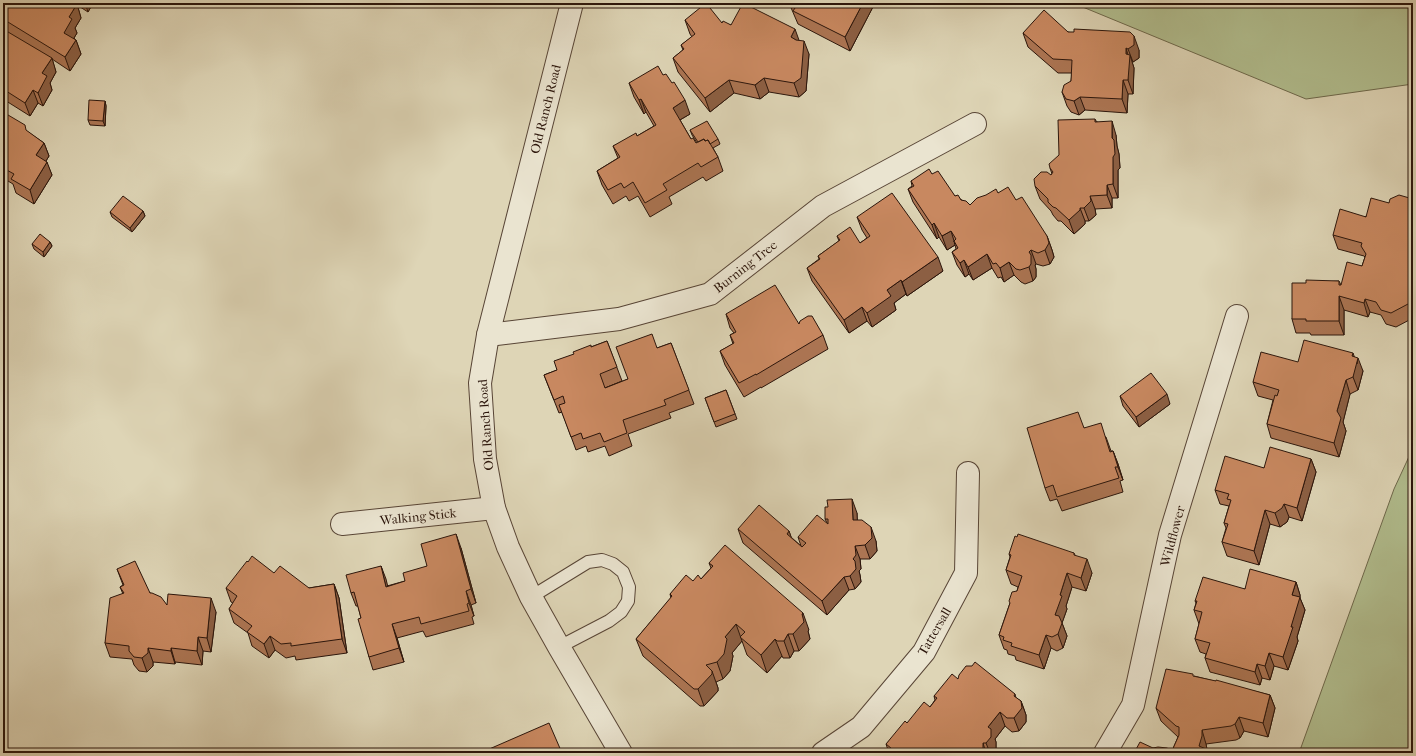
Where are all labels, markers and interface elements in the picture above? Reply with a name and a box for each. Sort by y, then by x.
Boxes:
street label: Old Ranch Road [527,62,564,155]
street label: Burning Tree [711,237,780,296]
street label: Old Ranch Road [475,378,496,471]
street label: Wildflower [1157,504,1188,569]
street label: Walking Stick [378,505,457,528]
street label: Tattersall [915,604,954,658]

